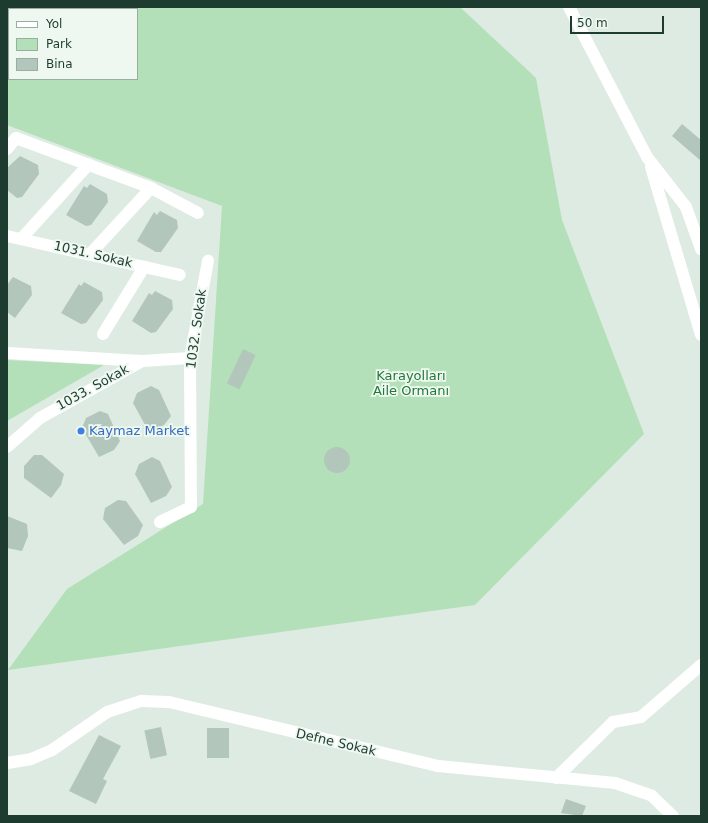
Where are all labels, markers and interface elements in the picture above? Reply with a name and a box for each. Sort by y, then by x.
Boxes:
legend [8,8,138,80]
scale bar [572,8,666,34]
text: 50 m [577,16,608,30]
text: Yol [46,17,62,31]
text: Park [46,37,72,51]
text: Bina [46,57,73,71]
street label: 1031. Sokak [52,238,134,272]
street label: 1032. Sokak [184,288,210,370]
street label: 1033. Sokak [54,362,132,414]
park label: Karayolları Aile Ormanı [373,369,449,400]
place label: Kaymaz Market [89,423,189,439]
marker: Kaymaz Market [76,426,86,436]
street label: Defne Sokak [294,726,378,760]

